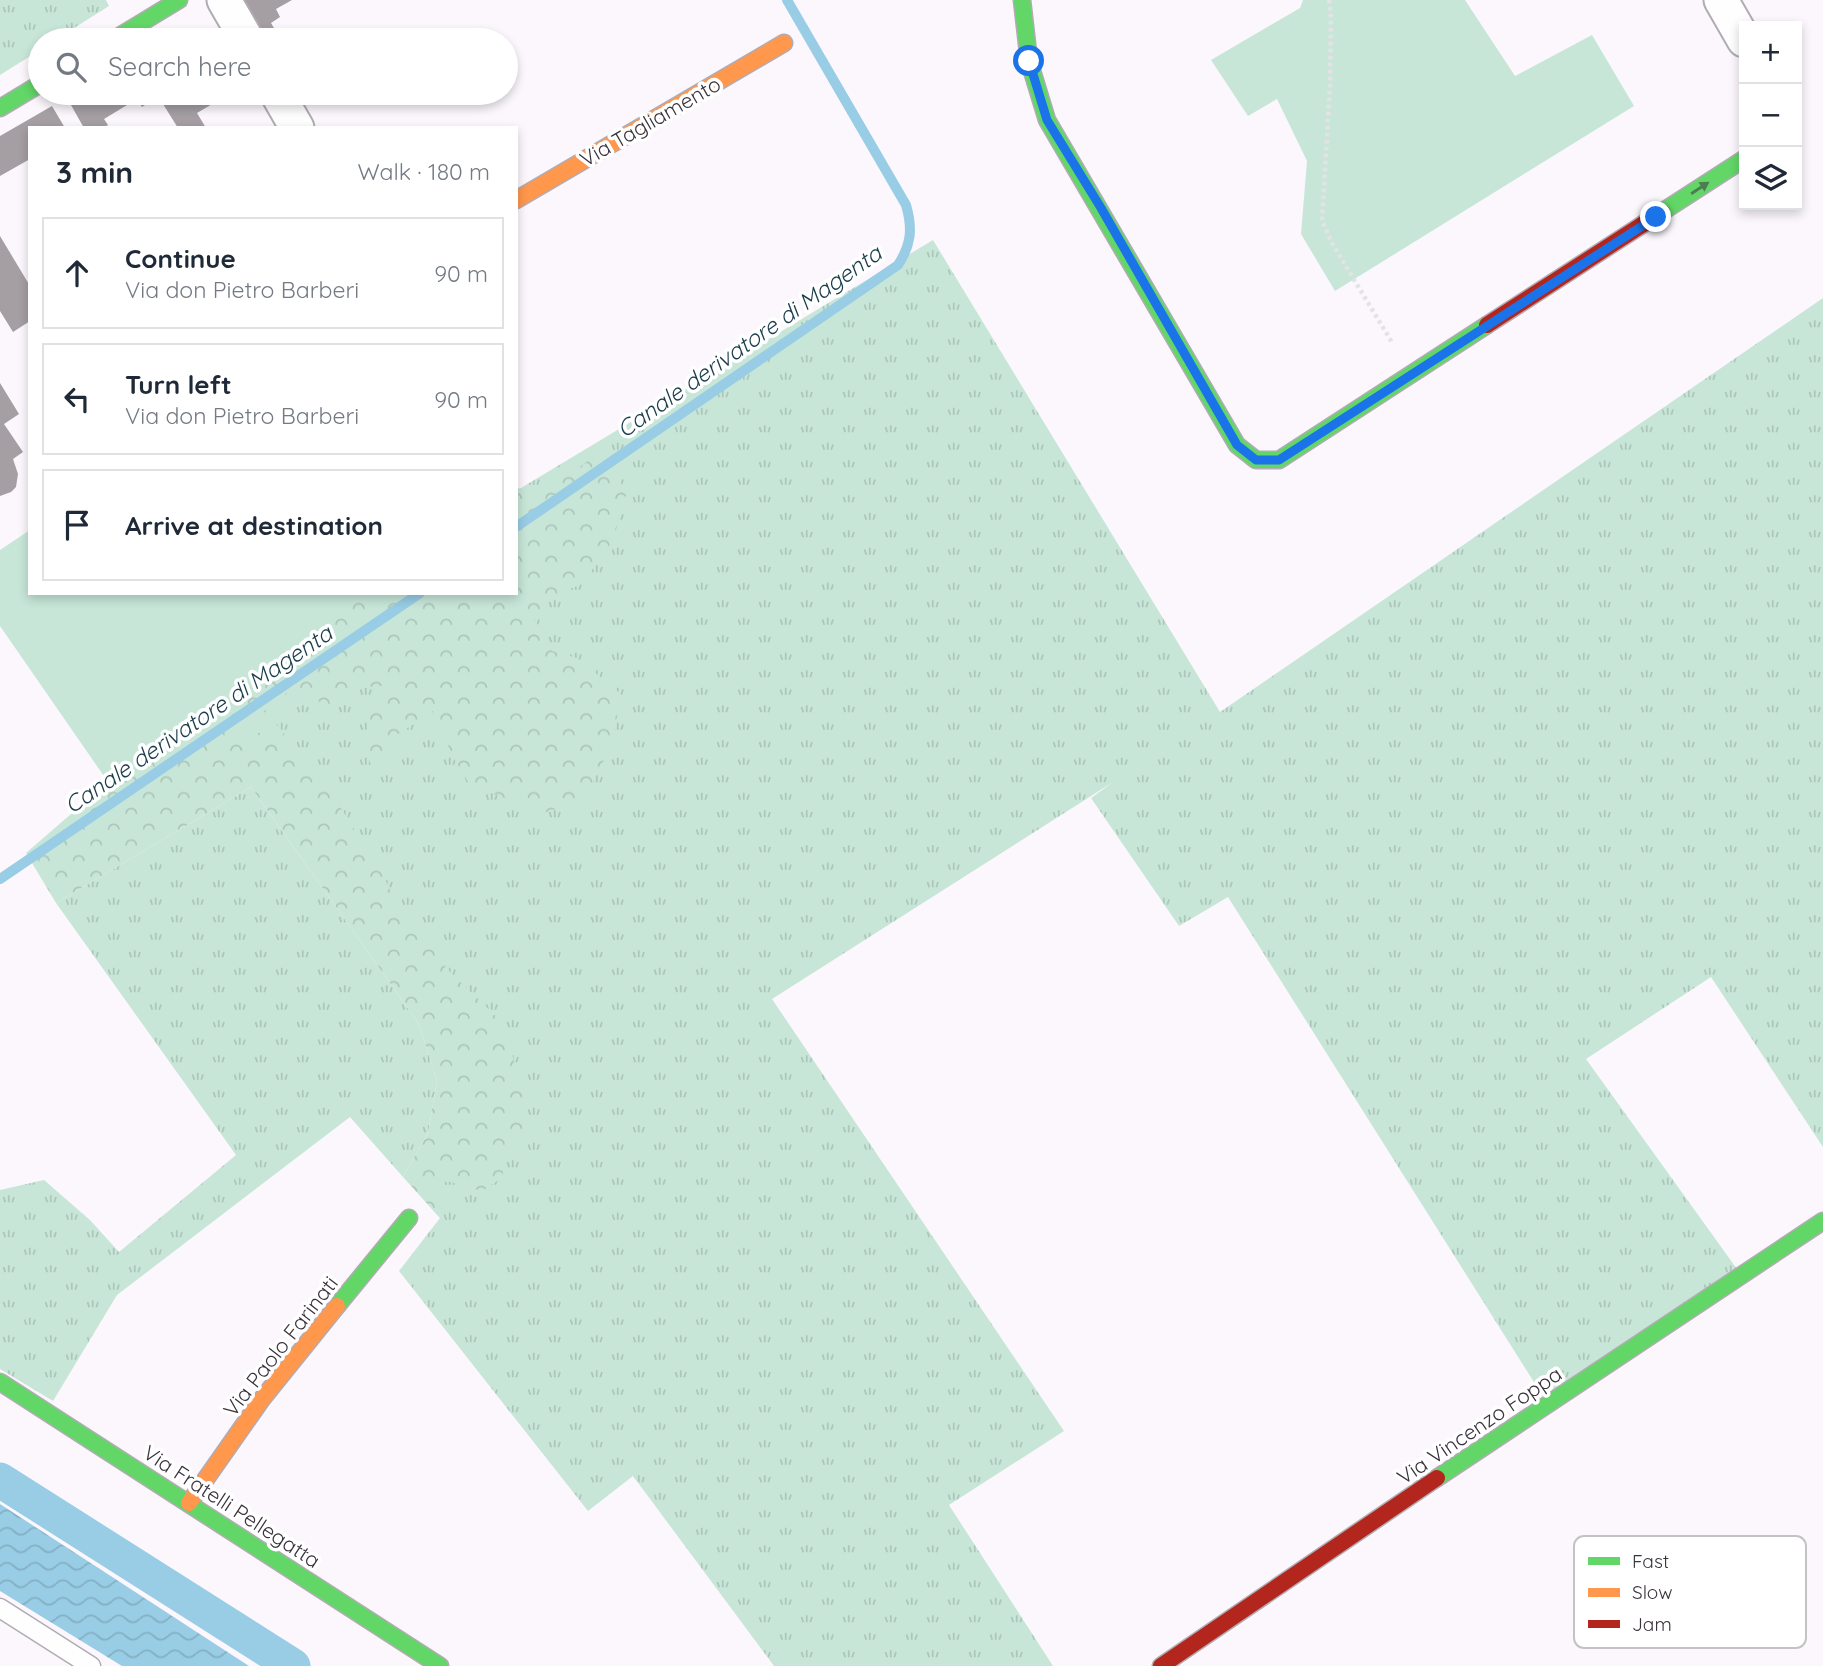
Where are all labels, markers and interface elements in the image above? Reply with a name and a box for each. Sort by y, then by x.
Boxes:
map controls [1739,21,1802,210]
button: + [1739,21,1802,84]
search box [28,28,518,105]
route start [1013,45,1044,76]
icon: search [52,48,90,86]
text: Search here [108,50,252,83]
street label: Via Tagliamento [575,70,725,172]
button: − [1739,84,1802,147]
button: layers [1739,147,1802,210]
text: 3 min [56,153,133,191]
text: Walk · 180 m [358,157,490,186]
one-way arrow [1691,181,1710,194]
route end [1640,201,1671,232]
water label: Canale derivatore di Magenta [611,238,888,444]
text: Continue [125,242,236,275]
icon: ahead [58,254,96,292]
text: 90 m [434,259,488,288]
text: Via don Pietro Barberi [125,275,359,304]
text: Turn left [125,368,232,401]
icon: left [58,380,96,418]
text: 90 m [434,385,488,414]
text: Via don Pietro Barberi [125,401,359,430]
icon: arrive [58,506,96,544]
text: Arrive at destination [125,509,383,542]
water label: Canale derivatore di Magenta [59,618,338,820]
street label: Via Paolo Farinati [217,1271,343,1421]
street label: Via Vincenzo Foppa [1392,1360,1566,1490]
street label: Via Fratelli Pellegatta [139,1439,325,1573]
legend [1574,1536,1806,1648]
text: Fast [1632,1549,1669,1573]
text: Slow [1632,1580,1673,1604]
text: Jam [1632,1612,1672,1636]

